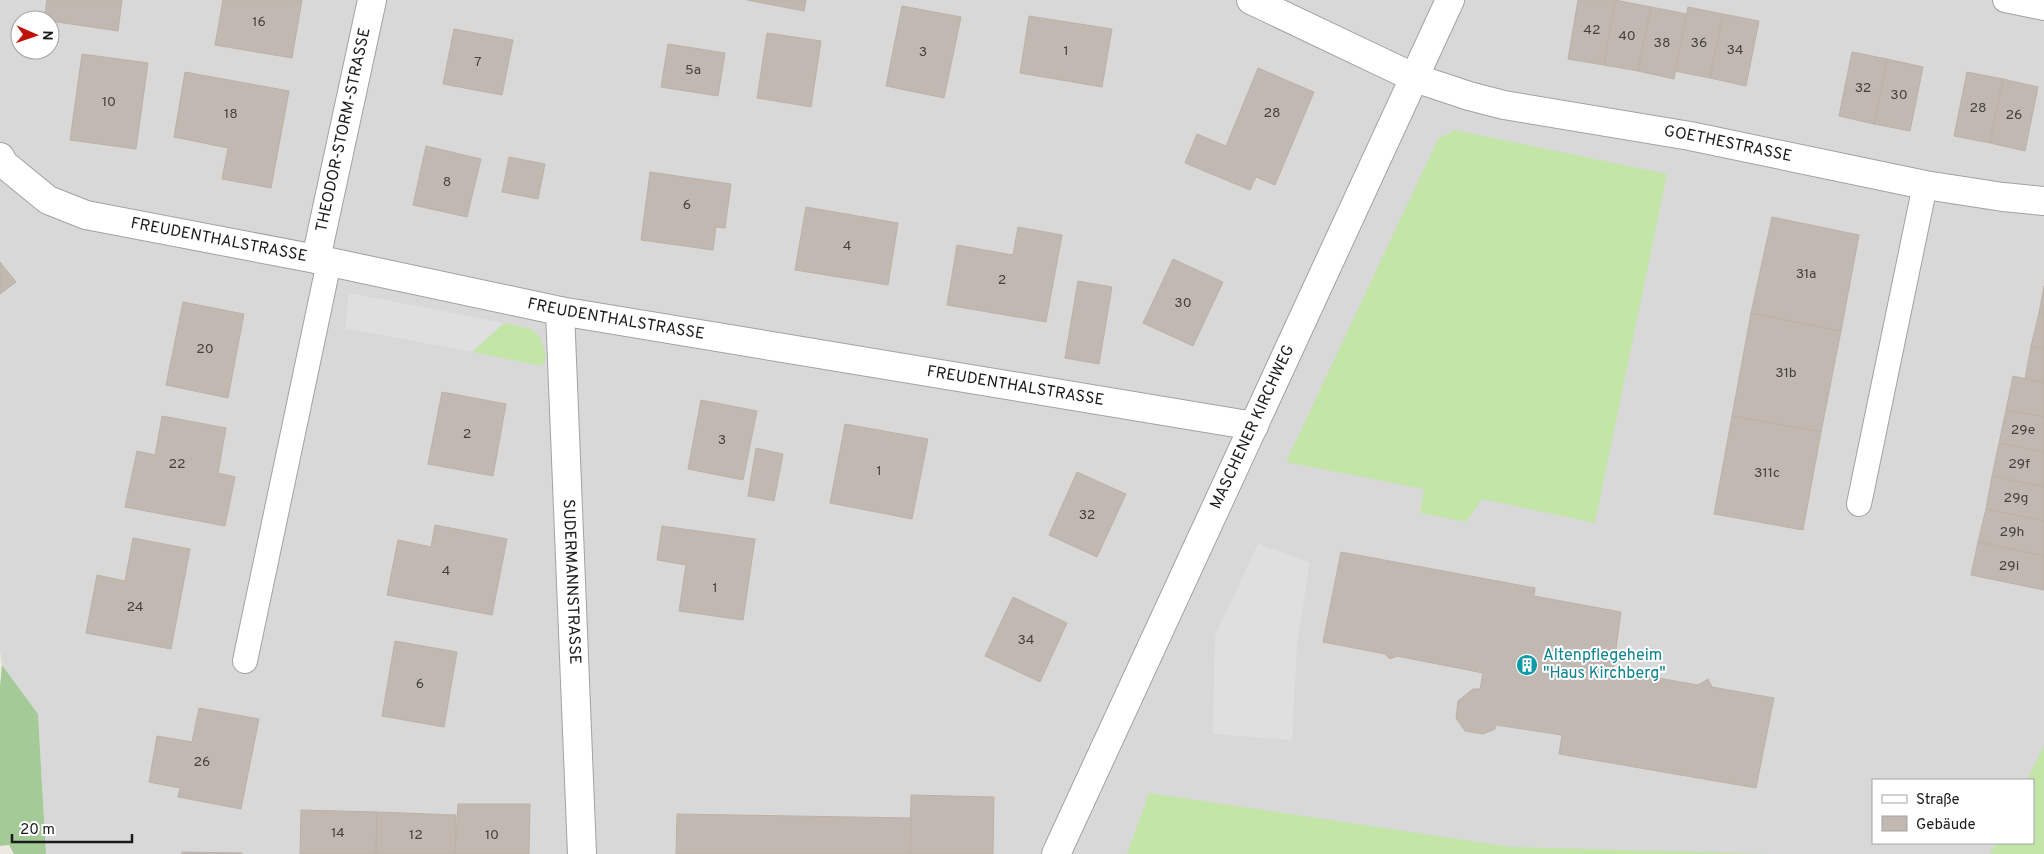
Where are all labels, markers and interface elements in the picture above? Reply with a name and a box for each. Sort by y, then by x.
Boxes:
north arrow [10,10,60,60]
house number: 16 [252,14,266,31]
house number: 42 [1583,22,1601,39]
street label: THEODOR-STORM-STRASSE [312,26,376,234]
house number: 40 [1618,28,1636,45]
text: N [38,30,55,41]
house number: 38 [1654,35,1670,52]
house number: 36 [1691,35,1707,52]
house number: 34 [1726,42,1744,59]
house number: 1 [1063,43,1069,60]
house number: 3 [919,44,927,61]
house number: 7 [474,54,482,71]
house number: 5a [685,62,701,79]
house number: 32 [1855,80,1871,97]
house number: 30 [1890,87,1908,104]
house number: 10 [102,94,116,111]
house number: 28 [1969,100,1987,117]
house number: 28 [1263,105,1281,122]
house number: 18 [224,106,238,123]
house number: 26 [2006,107,2022,124]
street label: GOETHESTRASSE [1662,122,1794,167]
house number: 8 [443,174,451,191]
house number: 6 [683,197,691,214]
street label: FREUDENTHALSTRASSE [129,214,309,267]
house number: 4 [843,238,851,255]
house number: 31a [1796,266,1816,283]
house number: 2 [998,272,1006,289]
street label: FREUDENTHALSTRASSE [525,294,706,345]
house number: 30 [1174,295,1192,312]
house number: 20 [196,341,214,358]
street label: MASCHENER KIRCHWEG [1206,342,1299,513]
street label: FREUDENTHALSTRASSE [925,362,1106,411]
house number: 31b [1775,365,1797,382]
house number: 29e [2011,422,2035,439]
house number: 2 [463,426,471,443]
house number: 3 [718,432,726,449]
house number: 22 [168,456,186,473]
house number: 29f [2008,456,2030,473]
house number: 1 [876,463,882,480]
house number: 311c [1754,465,1780,482]
house number: 29g [2004,490,2028,507]
street label: SUDERMANNSTRASSE [558,499,584,665]
house number: 32 [1079,507,1095,524]
house number: 29h [2000,524,2024,541]
house number: 29i [1999,558,2019,575]
house number: 4 [442,563,450,580]
house number: 1 [712,580,718,597]
house number: 24 [126,599,144,616]
house number: 34 [1017,632,1035,649]
place label: Altenpflegeheim "Haus Kirchberg" [1543,646,1666,684]
building icon: Altenpflegeheim "Haus Kirchberg" [1515,653,1539,677]
house number: 6 [416,676,424,693]
house number: 26 [194,754,210,771]
legend [1872,779,2034,844]
text: Straße [1916,791,1960,810]
scale bar [12,812,132,844]
text: Gebäude [1916,816,1976,835]
text: 20 m [20,821,55,840]
house number: 14 [331,825,345,842]
house number: 12 [409,827,423,844]
house number: 10 [485,827,499,844]

